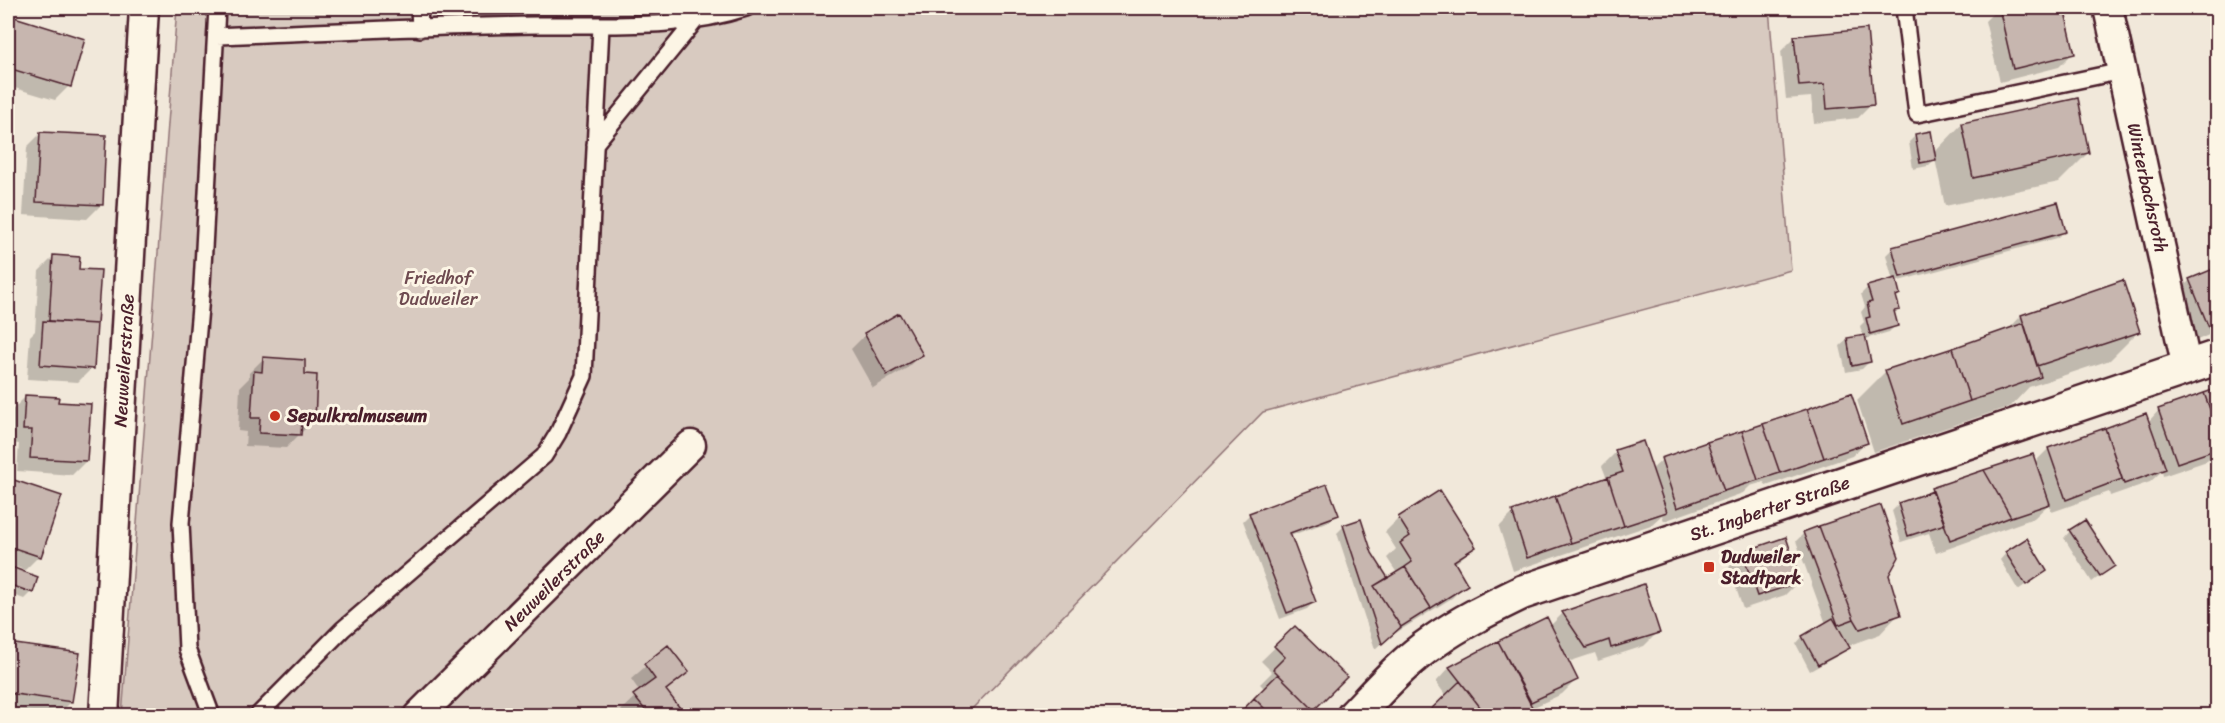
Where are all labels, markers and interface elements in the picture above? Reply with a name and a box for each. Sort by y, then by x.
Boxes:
street label: Winterbachsroth [2118,120,2177,256]
park label: Friedhof Dudweiler [399,262,479,315]
street label: Neuweilerstraße [104,293,144,428]
place label: Sepulkralmuseum [286,400,428,432]
marker: Sepulkralmuseum [268,409,282,423]
street label: St. Ingberter Straße [1685,467,1854,551]
street label: Neuweilerstraße [496,522,613,639]
place label: Dudweiler Stadtpark [1720,541,1802,594]
marker: Dudweiler Stadtpark [1702,560,1716,574]

